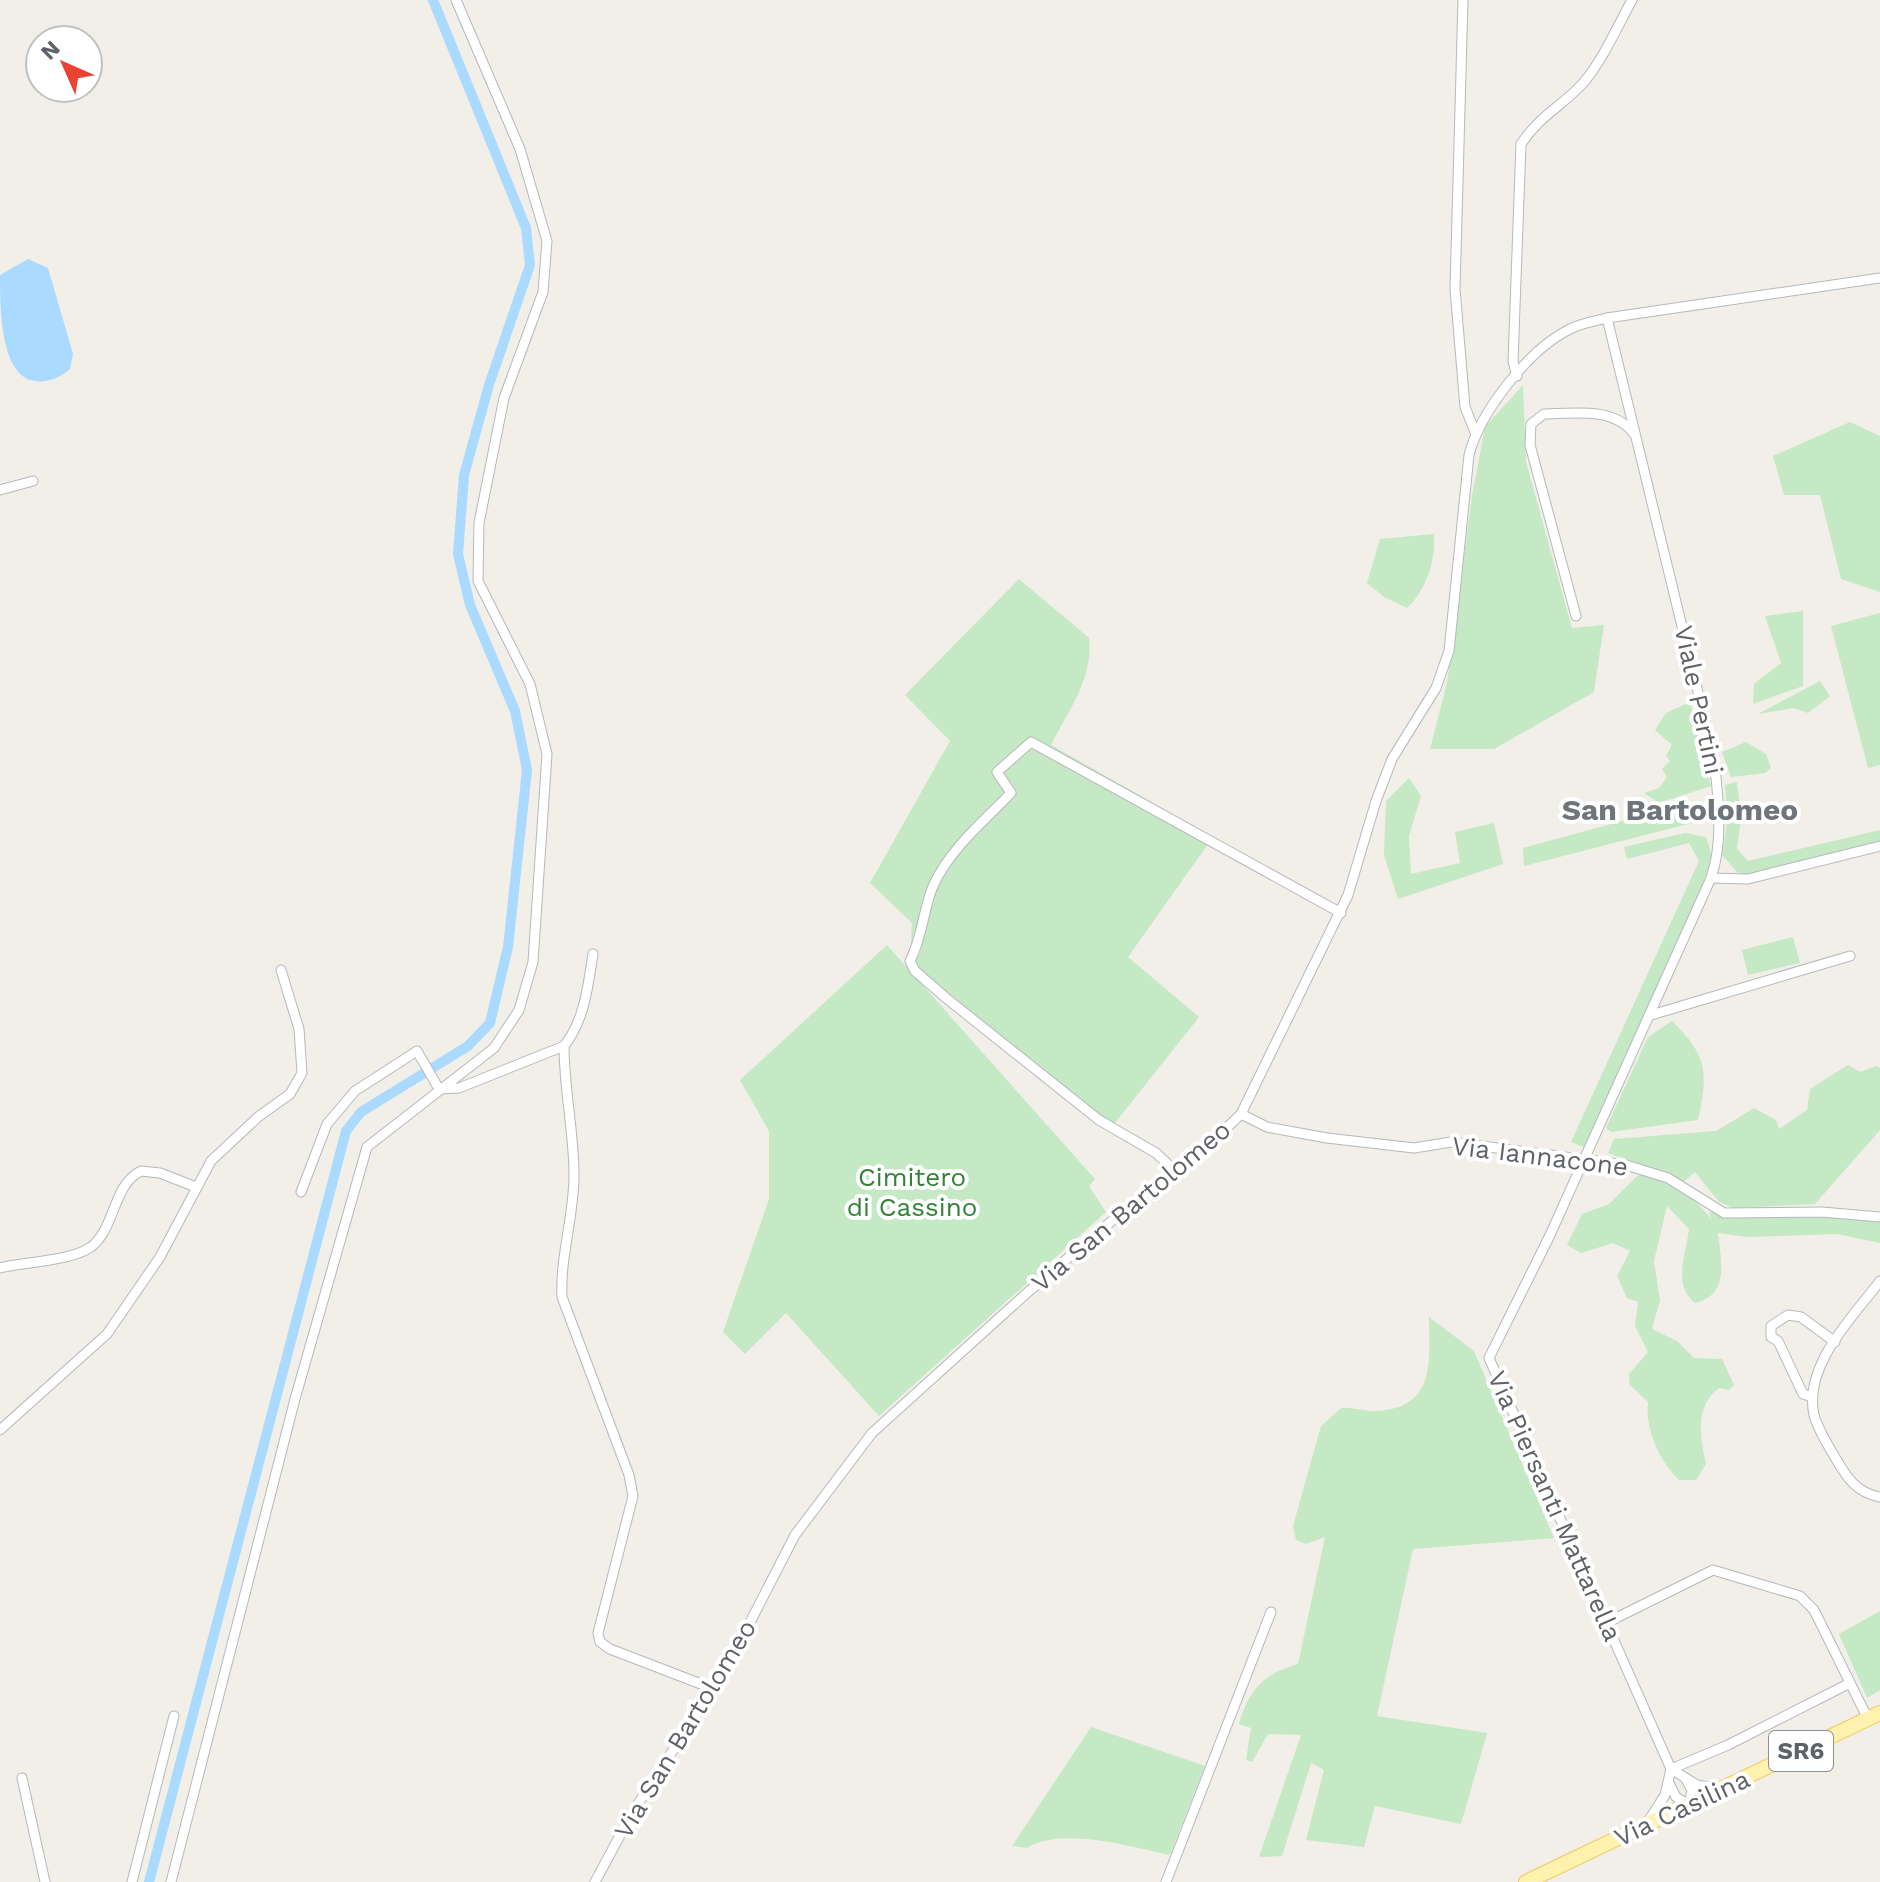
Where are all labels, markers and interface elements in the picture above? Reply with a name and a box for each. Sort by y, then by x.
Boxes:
north arrow [24,24,104,104]
text: N [36,36,65,65]
street label: Viale Pertini [1669,623,1729,777]
district label: San Bartolomeo [1562,792,1798,827]
street label: Via San Bartolomeo [1026,1114,1236,1298]
street label: Via Iannacone [1450,1130,1630,1182]
park label: Cimitero di Cassino [847,1162,977,1222]
street label: Via Piersanti Mattarella [1482,1366,1628,1646]
street label: Via San Bartolomeo [608,1614,762,1844]
road number: SR6 [1769,1731,1833,1771]
street label: Via Casilina [1610,1764,1755,1852]

